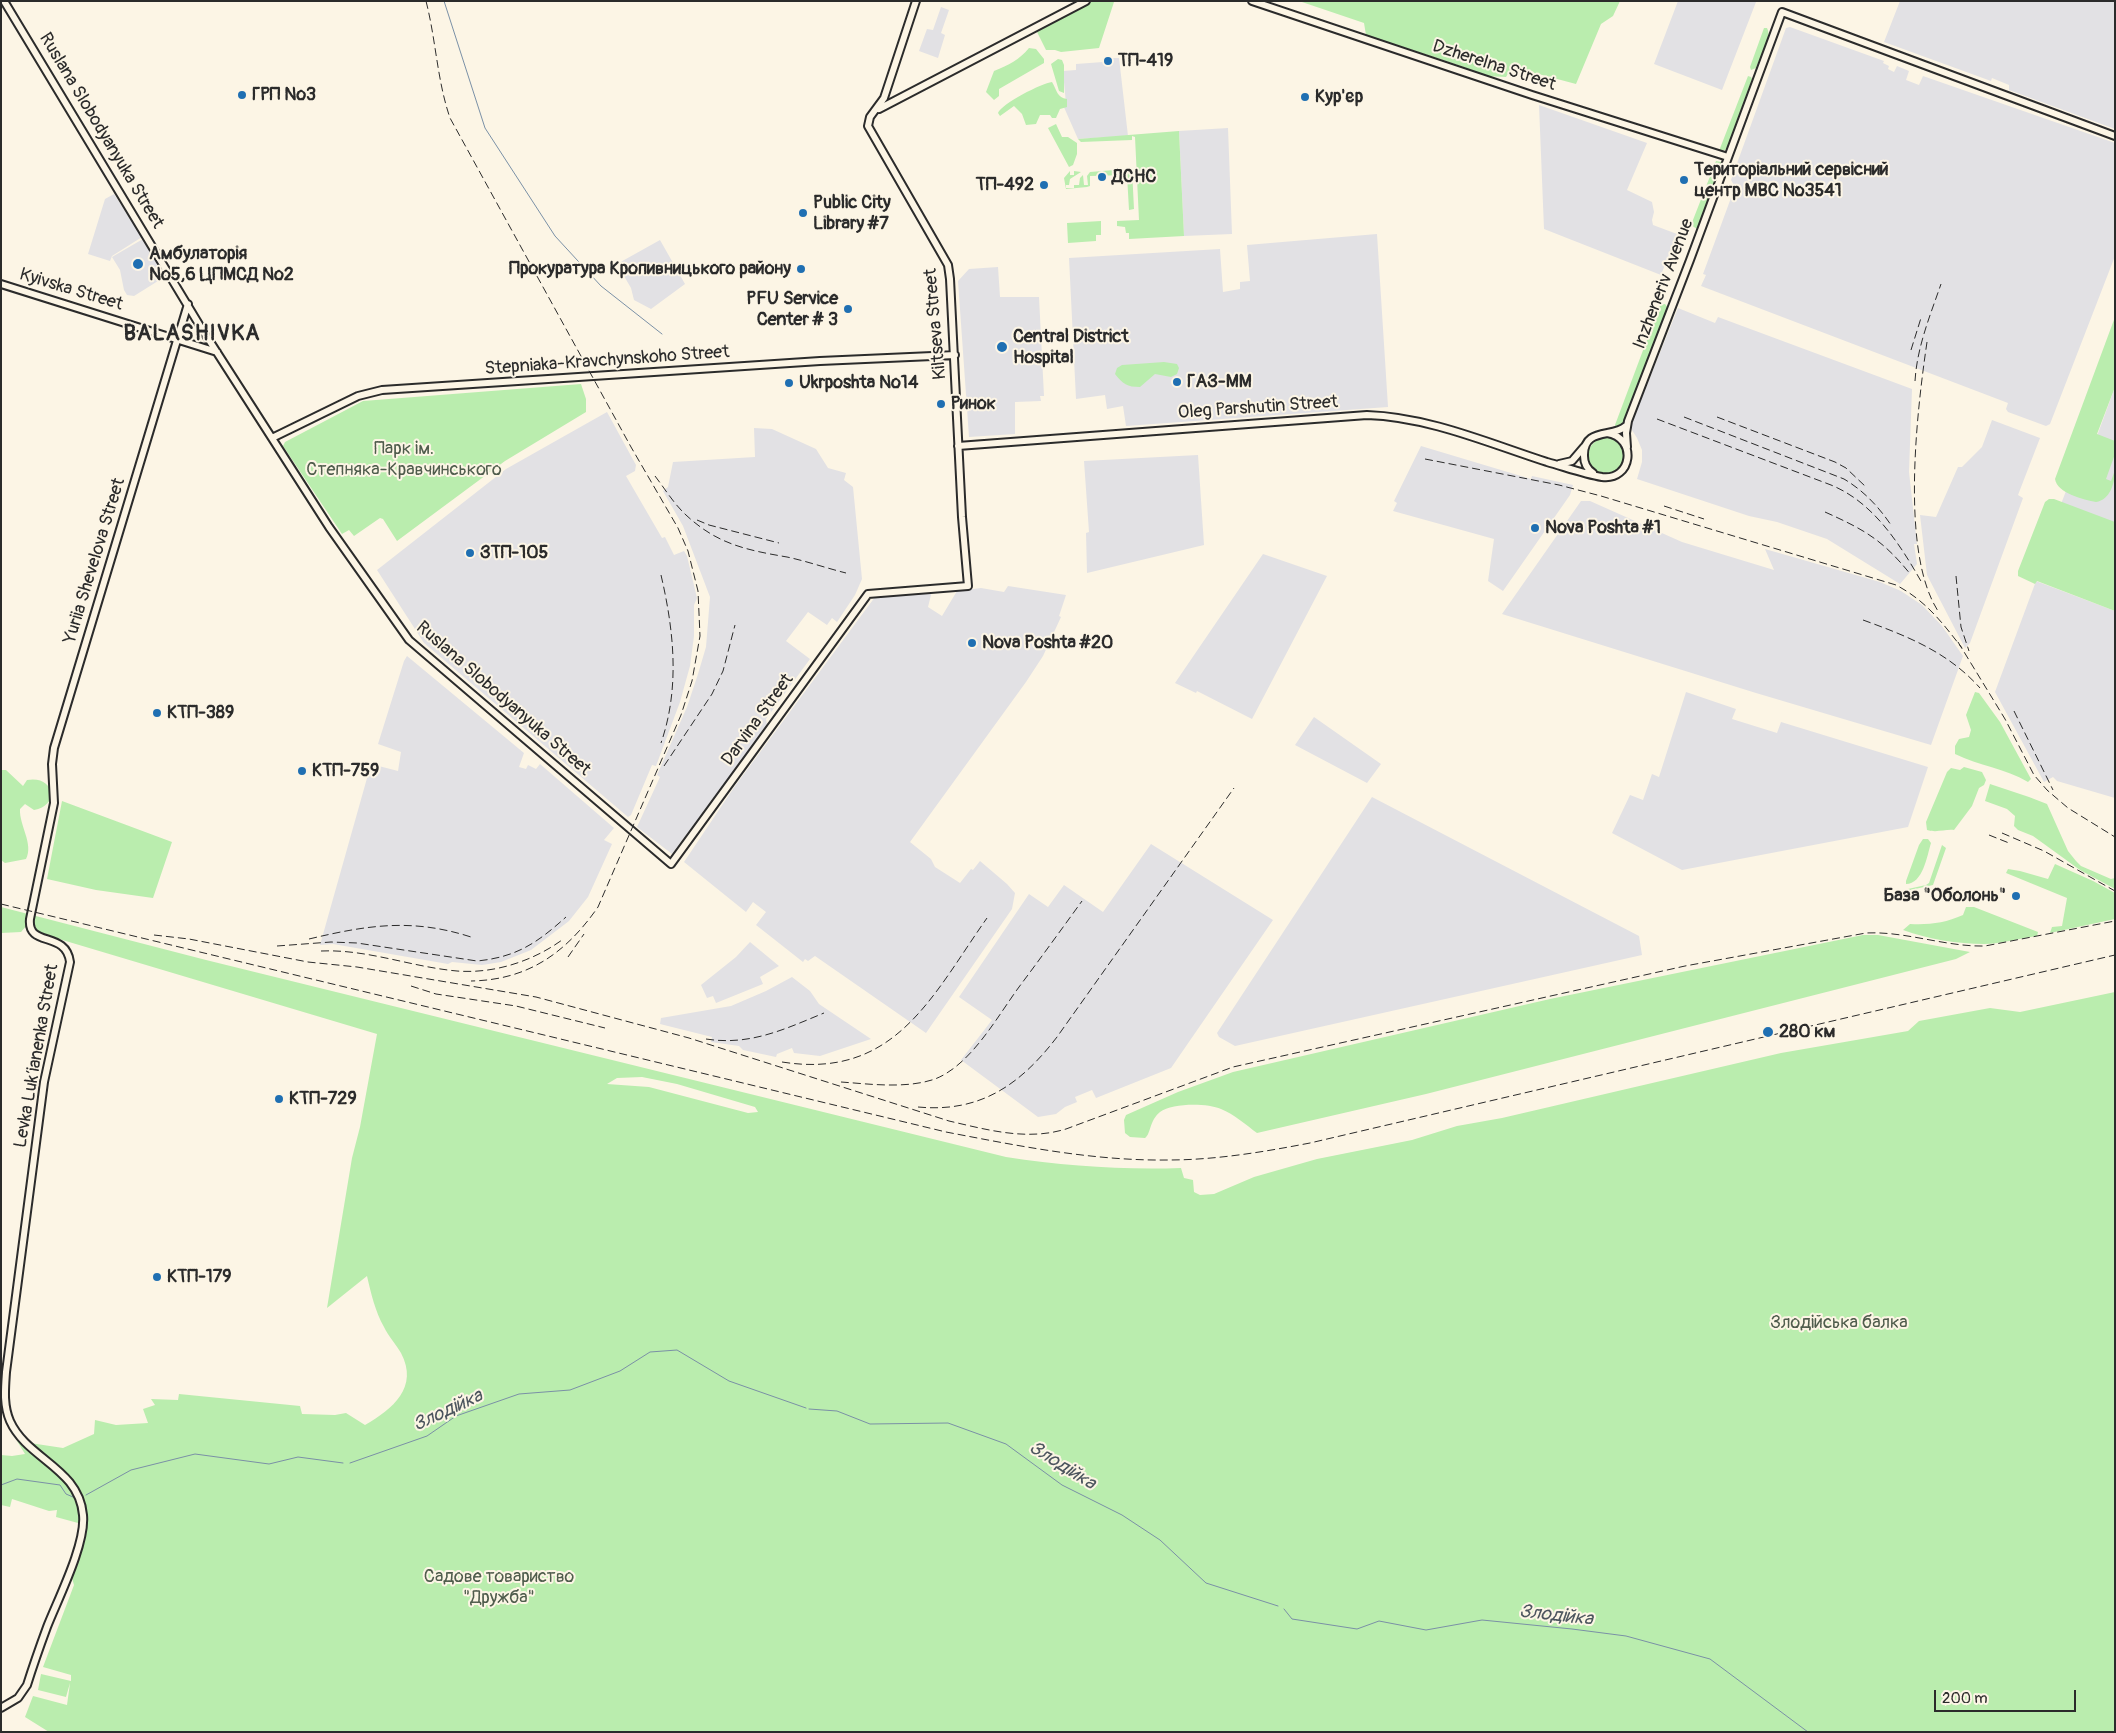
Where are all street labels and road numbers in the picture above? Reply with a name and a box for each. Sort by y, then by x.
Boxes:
street label: Ruslana Slobodyanyuka Street [34,29,168,233]
street label: Dzherelna Street [1430,36,1558,96]
street label: Inzheneriv Avenue [1629,216,1699,352]
street label: Kyivska Street [17,264,125,316]
street label: Kiltseva Street [920,267,952,381]
street label: Stepniaka-Kravchynskoho Street [484,342,730,380]
street label: Oleg Parshutin Street [1177,392,1339,424]
street label: Yuriia Shevelova Street [60,476,130,646]
street label: Ruslana Slobodyanyuka Street [411,617,595,781]
street label: Darvina Street [717,670,799,770]
street label: Levka Lukʼianenka Street [10,962,64,1150]

